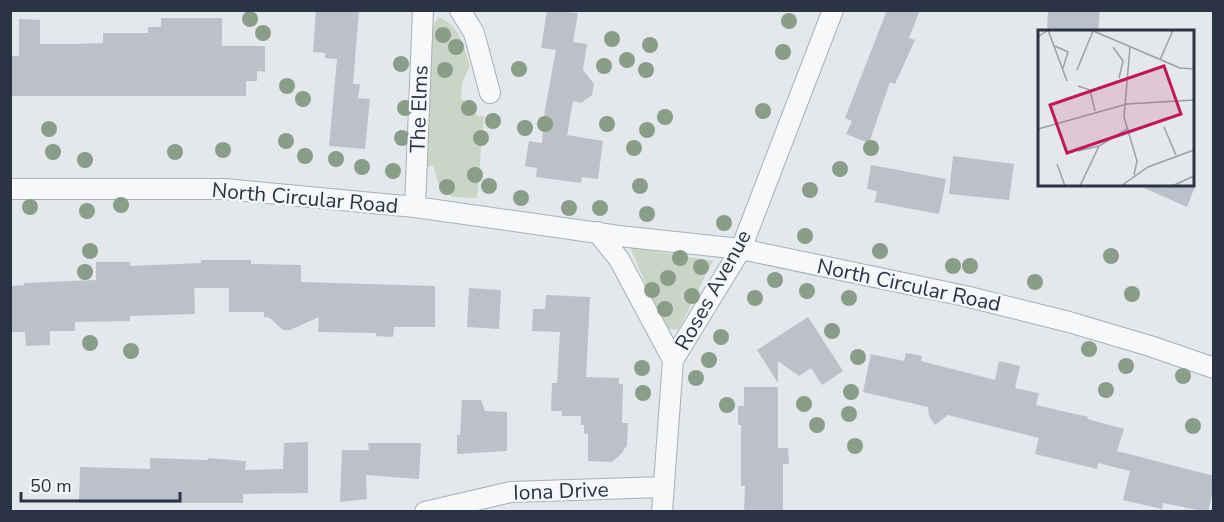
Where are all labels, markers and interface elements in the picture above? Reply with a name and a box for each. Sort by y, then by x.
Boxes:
inset map [1038,30,1194,186]
street label: The Elms [403,65,435,153]
street label: North Circular Road [211,176,399,220]
street label: Roses Avenue [668,225,758,355]
street label: North Circular Road [815,252,1003,318]
scale bar [21,465,180,503]
text: 50 m [30,474,72,498]
street label: Iona Drive [513,475,609,507]

